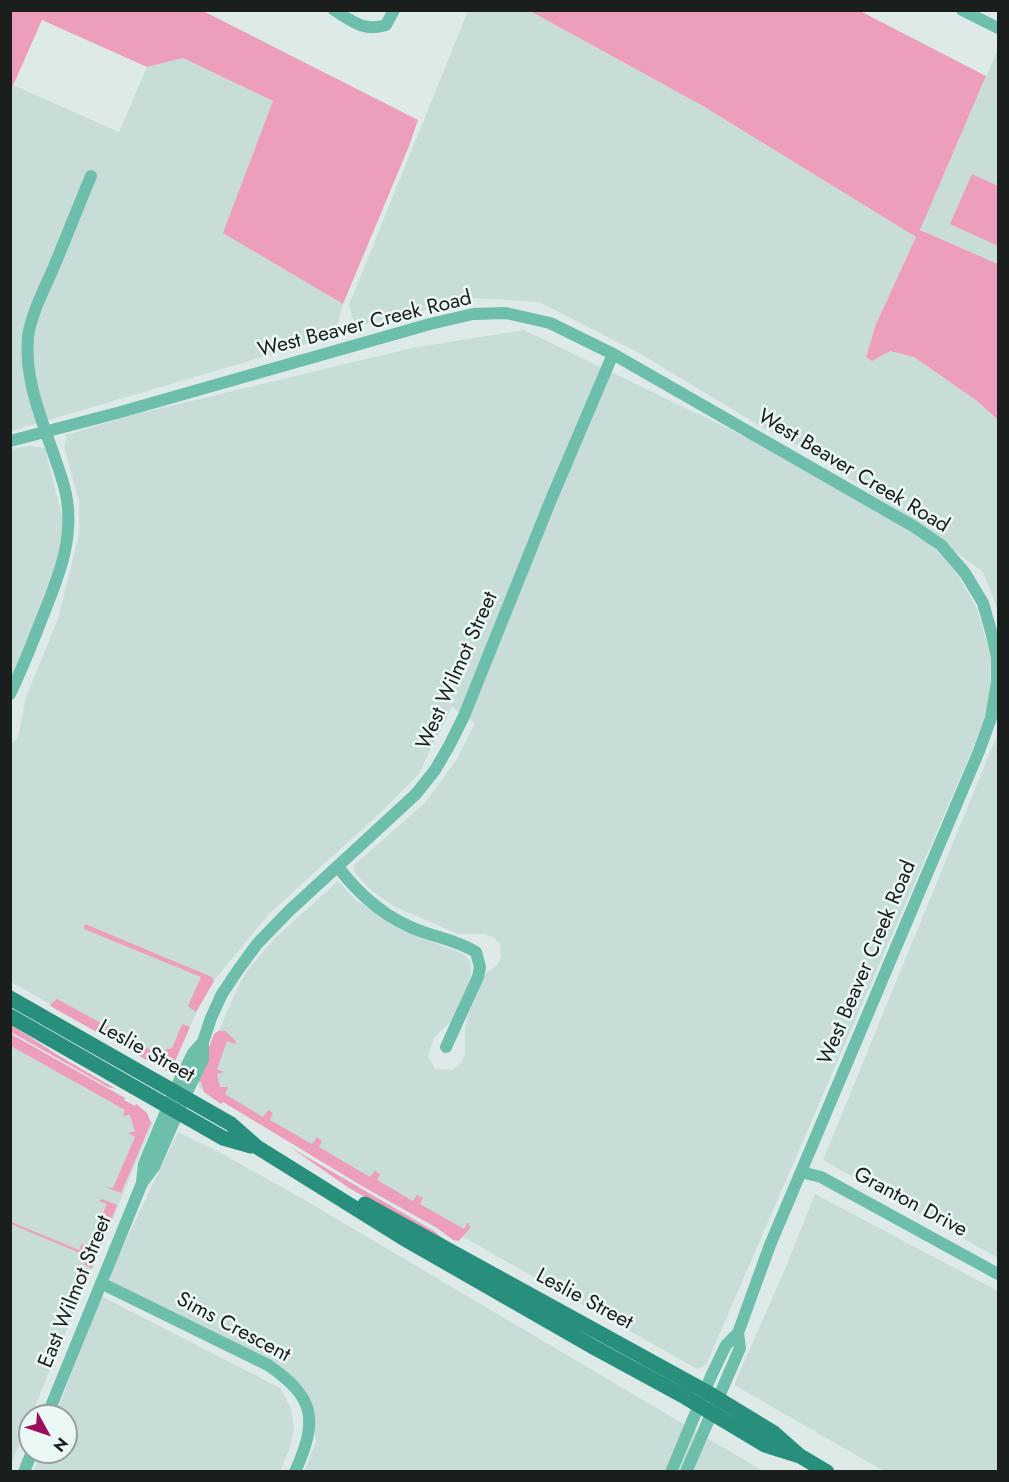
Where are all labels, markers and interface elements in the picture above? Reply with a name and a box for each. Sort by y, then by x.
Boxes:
street label: West Beaver Creek Road [256,286,474,364]
street label: West Beaver Creek Road [753,405,953,539]
street label: West Wilmot Street [412,588,504,754]
street label: West Beaver Creek Road [814,857,922,1069]
street label: Leslie Street [93,1015,199,1089]
street label: Granton Drive [849,1163,971,1243]
street label: East Wilmot Street [34,1212,118,1372]
street label: Leslie Street [531,1264,637,1336]
street label: Sims Crescent [172,1287,294,1369]
north arrow [18,1404,78,1464]
text: N [48,1432,74,1457]

